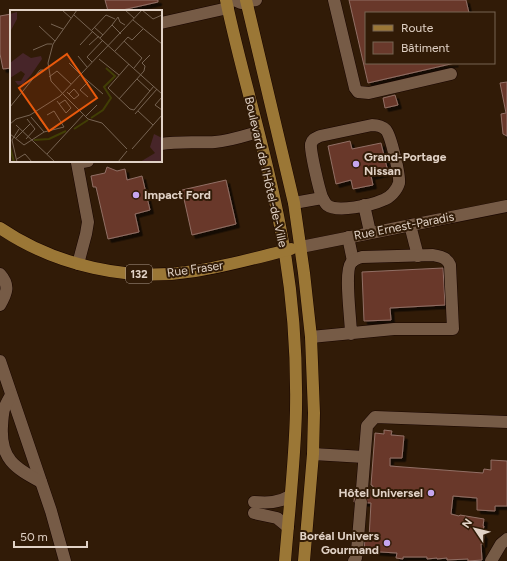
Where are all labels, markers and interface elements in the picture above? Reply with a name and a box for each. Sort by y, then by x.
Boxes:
inset map [10,10,162,162]
legend [365,12,495,64]
text: Route [401,21,434,35]
text: Bâtiment [401,41,450,55]
street label: Boulevard de l'Hôtel-de-Ville [242,95,290,249]
place label: Grand-Portage Nissan [364,150,447,178]
marker: Grand-Portage Nissan [351,159,361,169]
place label: Impact Ford [144,188,211,202]
marker: Impact Ford [131,190,141,200]
street label: Rue Ernest-Paradis [353,209,456,243]
street label: Rue Fraser [166,258,224,280]
road number: 132 [126,265,152,283]
place label: Hôtel Universel [339,486,423,500]
marker: Hôtel Universel [426,488,436,498]
north arrow [455,509,495,549]
text: N [459,516,475,531]
scale bar [14,523,87,549]
place label: Boréal Univers Gourmand [300,529,379,557]
text: 50 m [20,530,48,544]
marker: Boréal Univers Gourmand [382,538,392,548]

